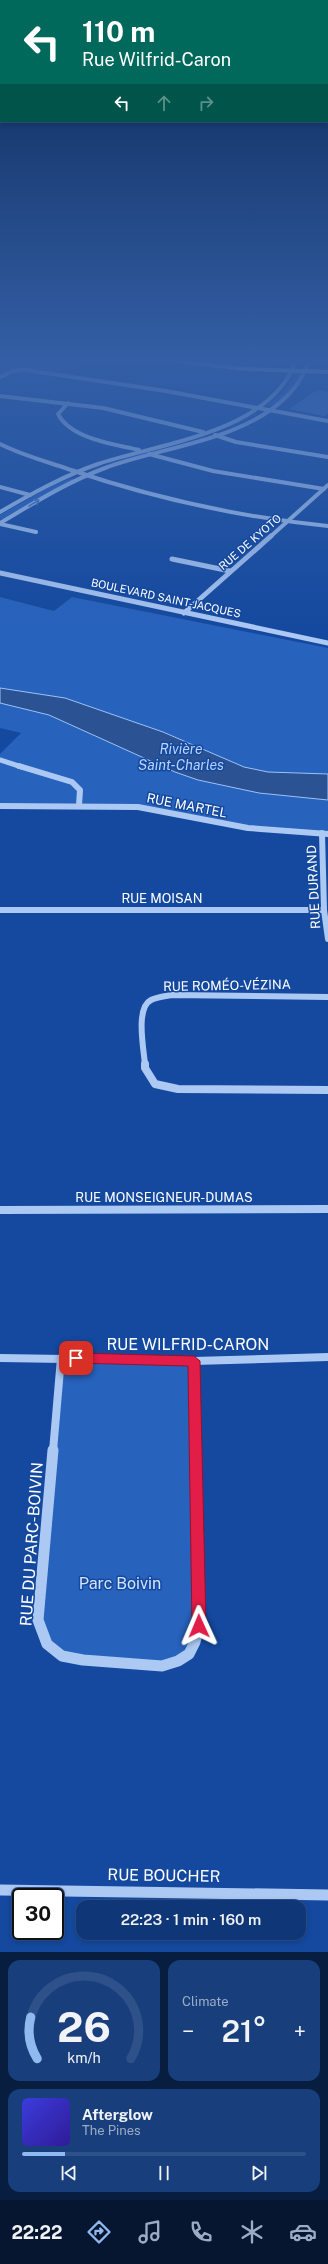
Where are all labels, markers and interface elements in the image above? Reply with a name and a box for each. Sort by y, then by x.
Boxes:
text: 110 m [82,15,155,48]
icon: left [16,16,68,68]
text: Rue Wilfrid-Caron [82,49,231,70]
icon: left [111,92,133,114]
icon: ahead [153,92,175,114]
icon: right [195,92,217,114]
one-way arrow [28,499,39,507]
street label: RUE DE KYOTO [217,512,283,572]
street label: BOULEVARD SAINT-JACQUES [90,576,242,620]
water label: Rivière Saint-Charles [138,741,224,773]
street label: RUE MARTEL [145,790,228,821]
street label: RUE DURAND [304,845,323,929]
street label: RUE MOISAN [121,891,203,906]
street label: RUE ROMÉO-VÉZINA [163,976,291,994]
street label: RUE MONSEIGNEUR-DUMAS [75,1190,253,1205]
street label: RUE WILFRID-CARON [107,1335,269,1354]
pin [59,1341,93,1375]
icon: arrive [65,1347,87,1369]
street label: RUE DU PARC-BOIVIN [16,1461,47,1627]
park label: Parc Boivin [79,1574,161,1593]
position arrow [178,1605,220,1647]
street label: RUE BOUCHER [107,1865,221,1886]
speed limit sign: 30 [12,1888,64,1940]
text: 22:23 · 1 min · 160 m [121,1911,261,1928]
text: Climate [182,1994,229,2009]
text: 26 [57,2001,111,2050]
text: 21° [221,2013,267,2049]
text: − [182,2018,194,2044]
text: + [294,2018,306,2044]
text: km/h [67,2048,101,2065]
text: Afterglow [82,2106,153,2123]
text: The Pines [82,2123,141,2138]
icon: previous [58,2162,80,2184]
icon: pause [153,2162,175,2184]
icon: next [248,2162,270,2184]
icon: directions [85,2218,113,2246]
icon: music [136,2218,164,2246]
icon: phone [187,2218,215,2246]
icon: climate [238,2218,266,2246]
icon: car [289,2218,317,2246]
text: 22:22 [11,2222,62,2243]

